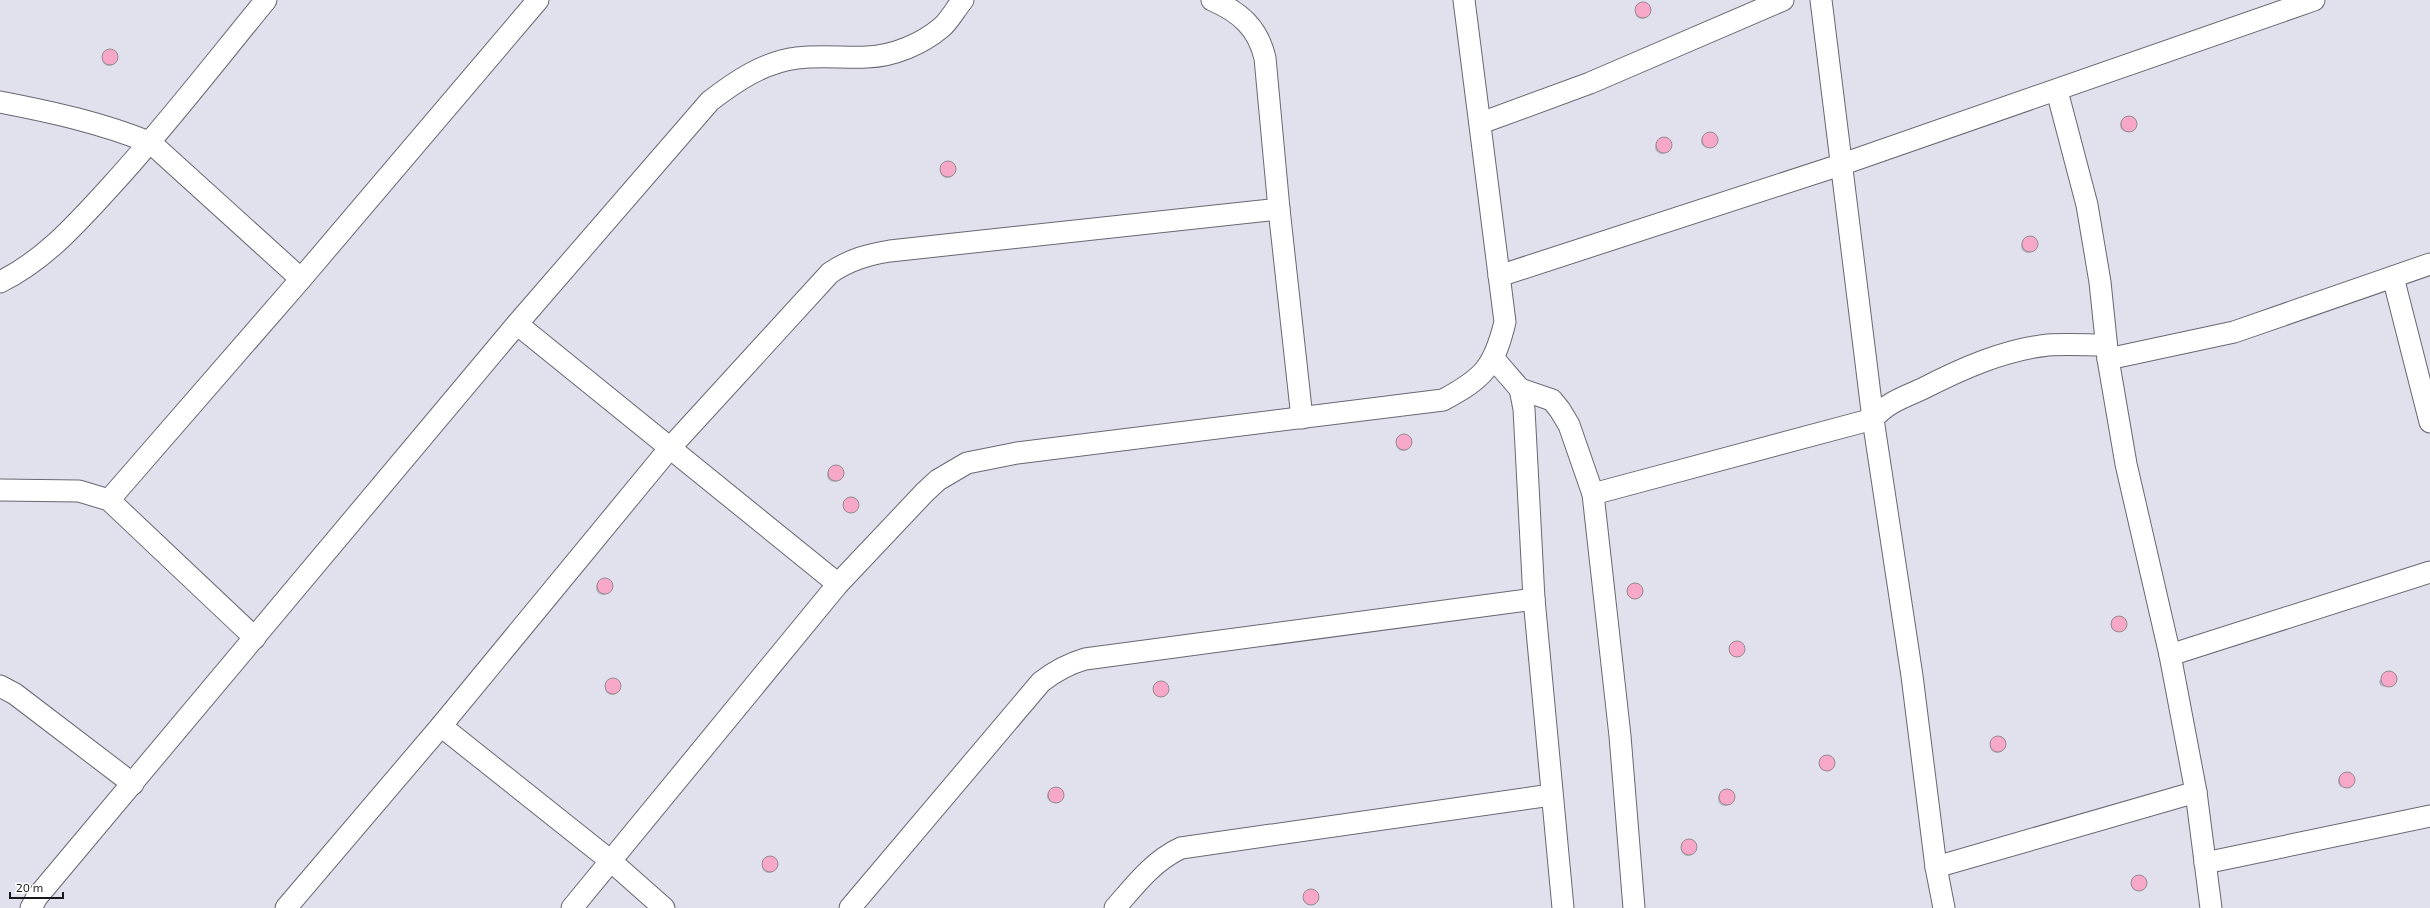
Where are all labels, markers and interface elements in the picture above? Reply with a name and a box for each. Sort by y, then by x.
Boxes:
scale bar [10,874,63,900]
text: 20 m [16,880,43,894]

